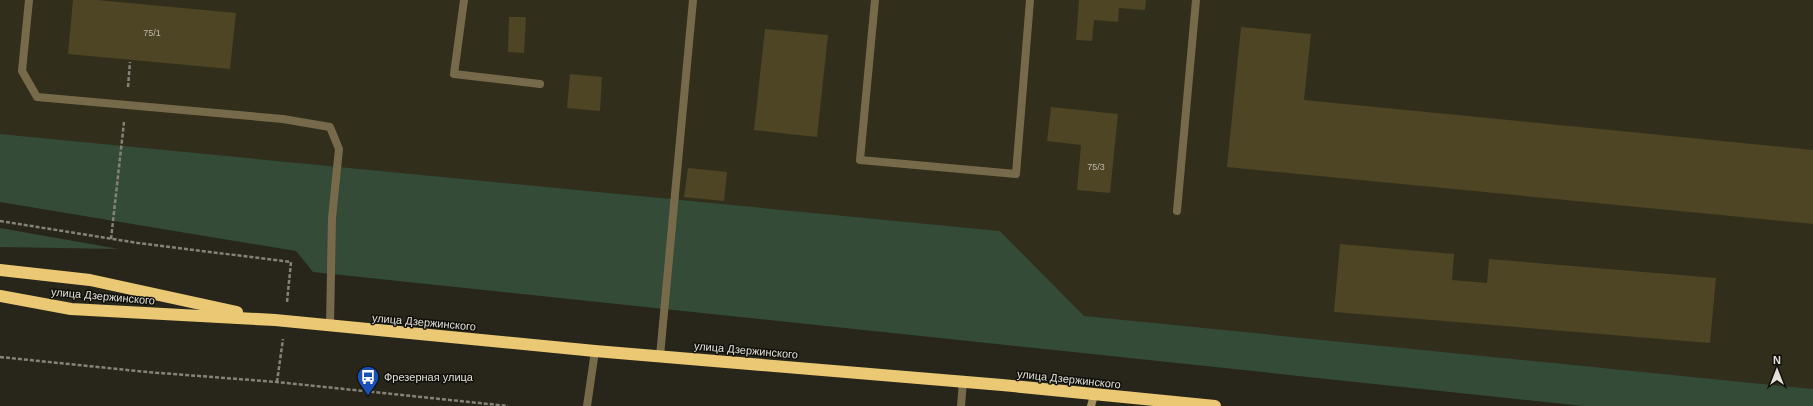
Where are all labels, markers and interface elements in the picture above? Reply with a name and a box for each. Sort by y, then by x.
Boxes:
house number: 75/1 [143,28,161,38]
house number: 75/3 [1087,162,1105,172]
street label: улица Дзержинского [51,285,155,307]
street label: улица Дзержинского [372,311,476,333]
street label: улица Дзержинского [694,339,798,361]
north arrow [1757,350,1797,390]
text: N [1773,354,1781,366]
bus stop icon: Фрезерная улица [355,364,381,397]
street label: улица Дзержинского [1017,368,1121,390]
place label: Фрезерная улица [384,371,474,383]

